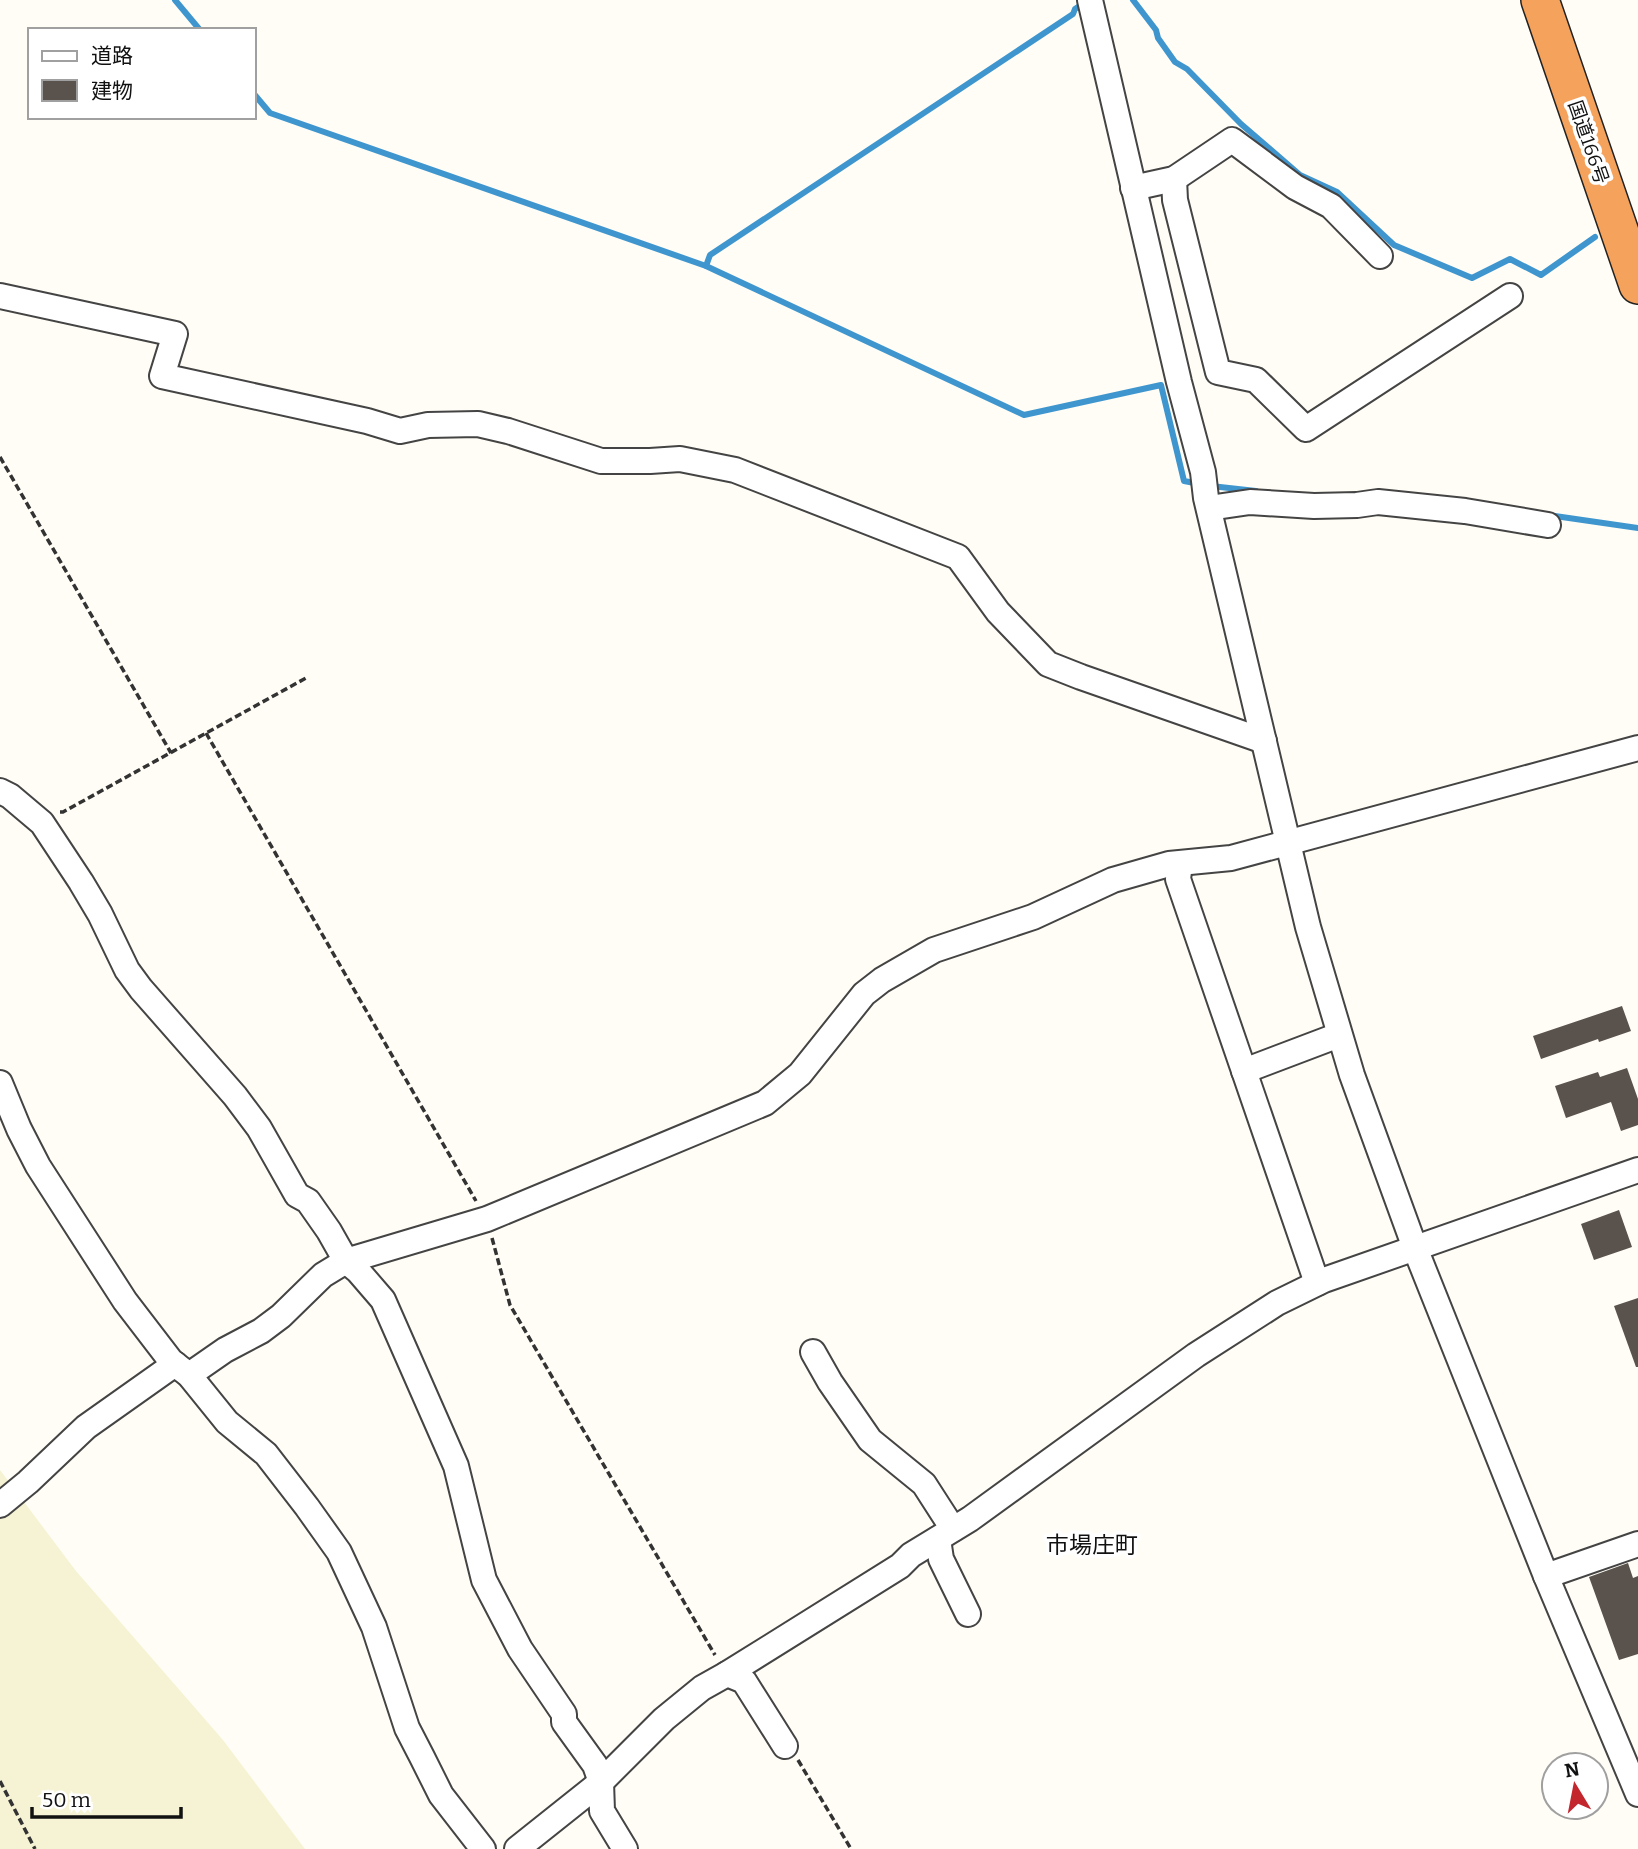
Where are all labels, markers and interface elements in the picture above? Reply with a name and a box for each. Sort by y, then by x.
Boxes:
legend [28,28,256,119]
text: 道路 [91,43,133,69]
text: 建物 [91,78,133,104]
street label: 国道166号 [1563,97,1614,187]
district label: 市場庄町 [1046,1531,1138,1559]
north arrow [1540,1751,1610,1821]
text: N [1563,1757,1582,1782]
scale bar [32,1776,180,1820]
text: 50 m [42,1787,91,1813]

